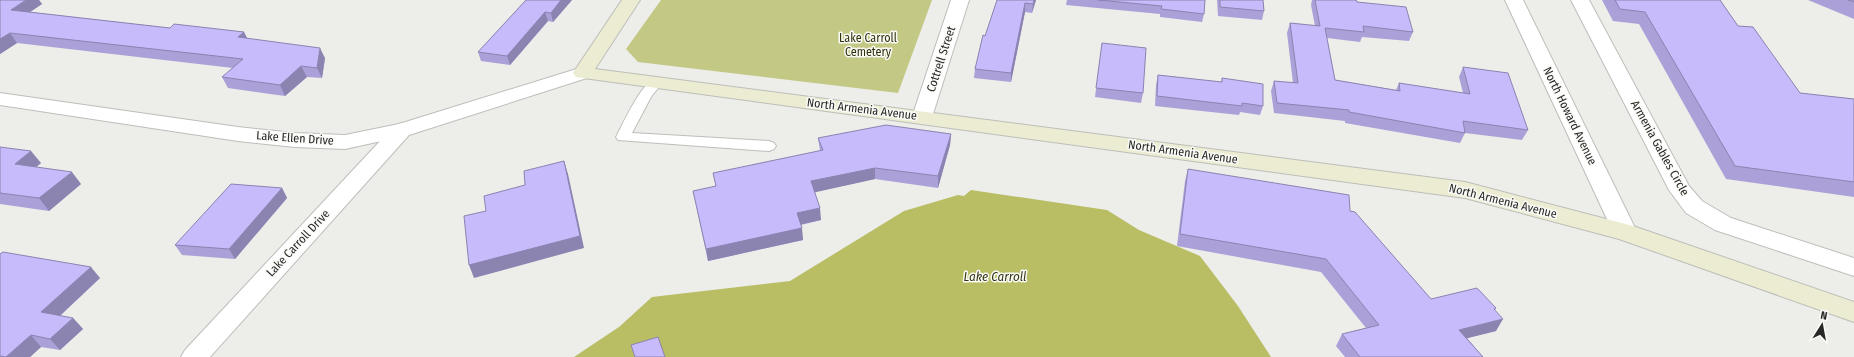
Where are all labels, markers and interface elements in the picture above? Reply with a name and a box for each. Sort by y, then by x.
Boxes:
street label: Cottrell Street [924,24,958,94]
park label: Lake Carroll Cemetery [839,31,897,59]
street label: North Howard Avenue [1540,65,1600,167]
street label: North Armenia Avenue [806,95,918,123]
street label: Armenia Gables Circle [1628,98,1692,198]
street label: Lake Ellen Drive [256,128,334,148]
street label: North Armenia Avenue [1127,137,1239,167]
street label: North Armenia Avenue [1448,181,1558,221]
street label: Lake Carroll Drive [264,207,333,279]
water label: Lake Carroll [963,269,1027,284]
north arrow [1802,305,1842,345]
text: N [1819,309,1828,323]

